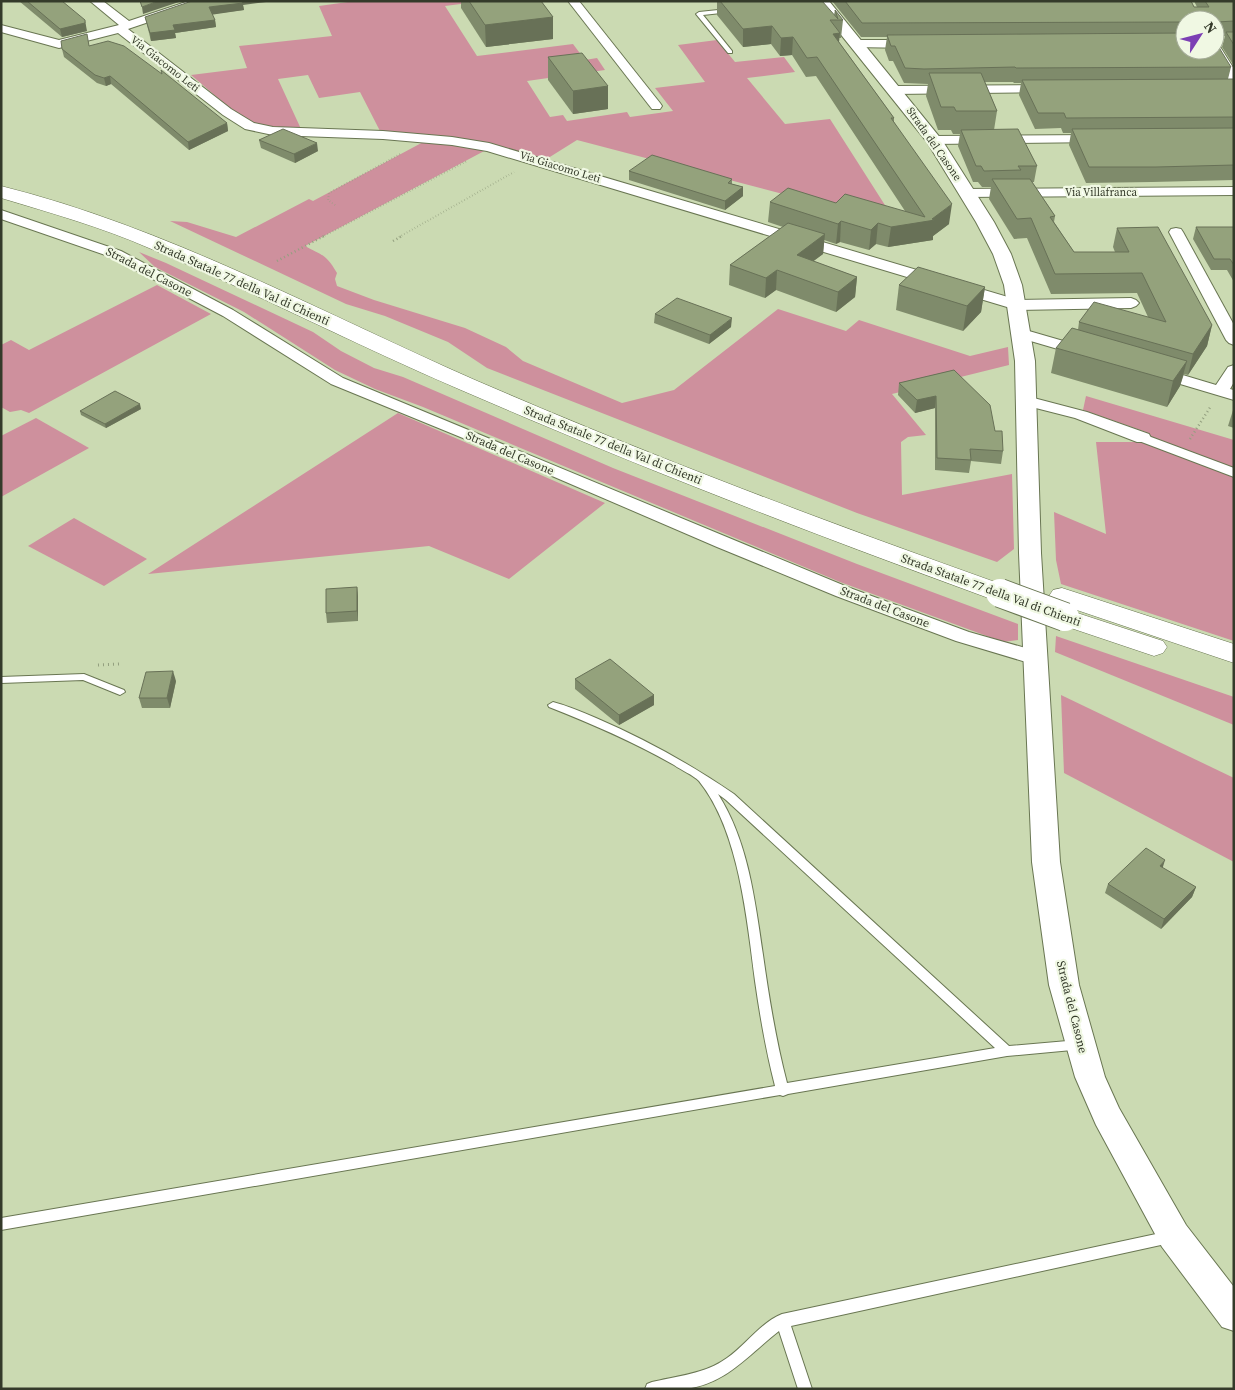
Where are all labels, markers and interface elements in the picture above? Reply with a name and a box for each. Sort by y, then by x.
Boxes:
north arrow [1175,10,1225,60]
text: N [1199,17,1222,37]
street label: Via Giacomo Leti [127,32,203,96]
street label: Strada del Casone [903,104,965,184]
street label: Via Giacomo Leti [518,148,602,186]
street label: Via Villafranca [1065,185,1137,200]
street label: Strada Statale 77 della Val di Chienti [152,237,333,329]
street label: Strada del Casone [103,243,195,301]
street label: Strada Statale 77 della Val di Chienti [522,402,705,488]
street label: Strada del Casone [463,427,557,479]
street label: Strada Statale 77 della Val di Chienti [899,550,1084,630]
street label: Strada del Casone [838,583,932,631]
street label: Strada del Casone [1053,959,1091,1055]

